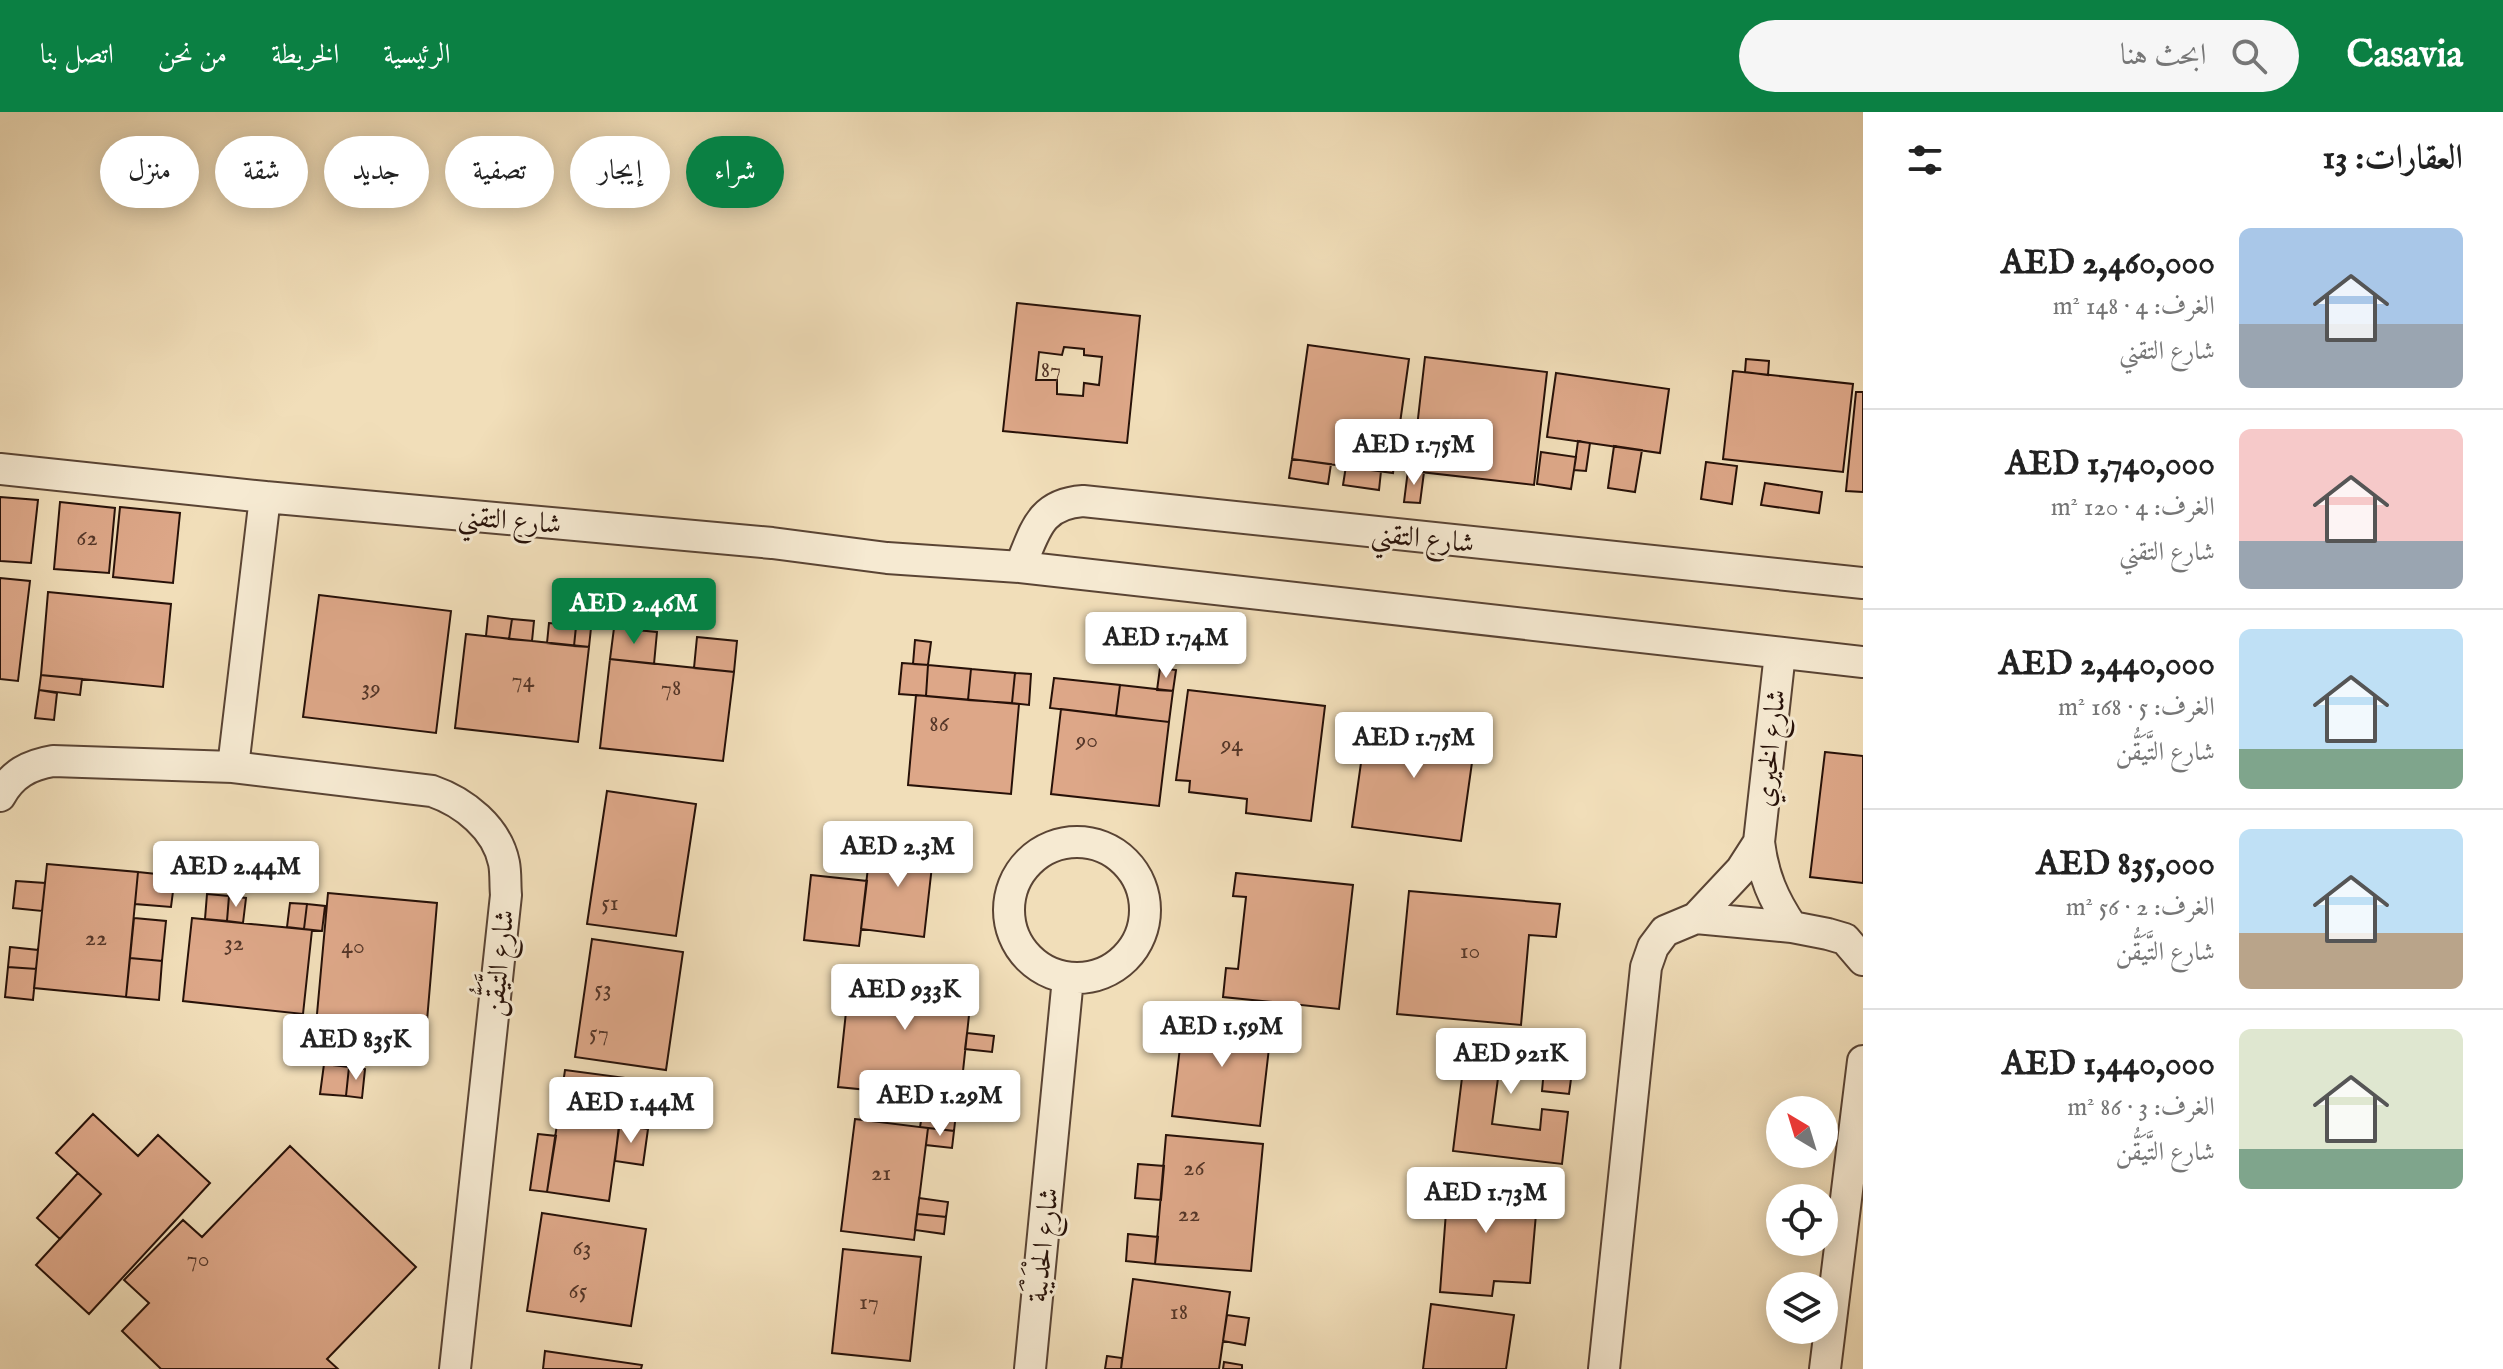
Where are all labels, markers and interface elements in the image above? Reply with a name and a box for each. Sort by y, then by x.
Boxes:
search box [1739,20,2299,92]
text: Casavia [2347,32,2463,80]
icon: search [2227,34,2271,78]
text: ابحث هنا [2120,37,2207,75]
text: اتصل بنا [40,38,114,73]
text: من نحن [158,38,227,73]
text: الخريطة [271,38,339,73]
text: الرئيسية [383,38,451,73]
chip: منزل [100,136,199,208]
chip: شقة [215,136,308,208]
chip: جديد [324,136,429,208]
chip: تصفية [445,136,554,208]
chip: إيجار [570,136,670,208]
chip: شراء [686,136,784,208]
text: العقارات: 13 [2322,137,2463,180]
icon: filters [1903,138,1947,182]
text: AED 2,460,000 [2001,242,2215,285]
icon: home [2303,260,2399,356]
text: الغرف: 4 · 148 m² [2053,290,2215,323]
text: شارع التقني [2119,335,2215,368]
house number: 87 [1041,355,1061,386]
pin: AED 1.75M [1322,419,1506,487]
text: AED 1.75M [1353,428,1475,461]
text: AED 1,740,000 [2006,443,2215,486]
icon: home [2303,461,2399,557]
text: الغرف: 4 · 120 m² [2051,491,2215,524]
street label: شارع التقني [456,500,563,550]
street label: شارع التقني [1369,517,1476,569]
house number: 62 [76,523,98,554]
text: شارع التقني [2119,536,2215,569]
pin: AED 2.46M [542,578,726,646]
text: AED 2.46M [570,587,698,620]
pin: AED 1.74M [1074,612,1258,680]
text: AED 1.74M [1103,621,1229,654]
text: AED 2,440,000 [1999,643,2215,686]
icon: home [2303,661,2399,757]
house number: 74 [512,665,535,696]
house number: 39 [361,673,381,704]
house number: 78 [661,673,681,704]
street label: شارع الخيري [1748,688,1799,809]
text: الغرف: 5 · 168 m² [2058,691,2215,724]
house number: 86 [929,709,950,740]
pin: AED 1.75M [1322,712,1506,780]
text: AED 1.75M [1353,721,1475,754]
house number: 90 [1075,725,1098,756]
house number: 94 [1220,729,1243,760]
text: شارع التَّيَقُّن [2115,736,2215,769]
pin: AED 2.3M [815,821,981,889]
text: AED 2.3M [841,830,955,863]
pin: AED 2.44M [144,841,328,909]
text: AED 835,000 [2036,843,2215,886]
text: AED 2.44M [171,850,301,883]
icon: home [2303,861,2399,957]
house number: 51 [601,888,619,919]
text: الغرف: 2 · 56 m² [2066,891,2215,924]
street label: شارع التَّيَقُّن [466,907,527,1019]
house number: 22 [85,923,107,954]
house number: 32 [224,928,244,959]
house number: 40 [341,931,365,962]
house number: 10 [1460,936,1480,967]
text: شارع التَّيَقُّن [2115,936,2215,969]
pin: AED 933K [822,964,988,1032]
text: AED 933K [849,973,961,1006]
house number: 53 [594,974,612,1005]
pin: AED 1.59M [1130,1001,1314,1069]
text: AED 1.59M [1161,1010,1283,1043]
pin: AED 835K [273,1014,439,1082]
house number: 57 [589,1018,609,1049]
text: AED 835K [301,1023,411,1056]
pin: AED 921K [1428,1028,1594,1096]
text: AED 921K [1454,1037,1568,1070]
text: AED 1,440,000 [2002,1043,2215,1086]
icon: home [2303,1061,2399,1157]
pin: AED 1.29M [848,1070,1032,1138]
pin: AED 1.44M [539,1077,723,1145]
text: AED 1.29M [877,1079,1003,1112]
text: AED 1.44M [567,1086,695,1119]
text: الغرف: 3 · 86 m² [2067,1091,2215,1124]
north arrow [1766,1096,1838,1168]
map controls [1766,1096,1838,1344]
text: شارع التَّيَقُّن [2115,1136,2215,1169]
house number: 26 [1183,1153,1206,1184]
house number: 21 [871,1158,891,1189]
pin: AED 1.73M [1394,1167,1578,1235]
text: AED 1.73M [1425,1176,1547,1209]
button: locate [1766,1184,1838,1256]
street label: شارع الحْدَيْبَة [1016,1186,1072,1305]
house number: 22 [1178,1199,1200,1230]
house number: 63 [572,1233,592,1264]
house number: 70 [186,1244,210,1275]
button: layers [1766,1272,1838,1344]
house number: 65 [569,1276,588,1307]
house number: 17 [859,1287,879,1318]
house number: 18 [1170,1297,1188,1328]

